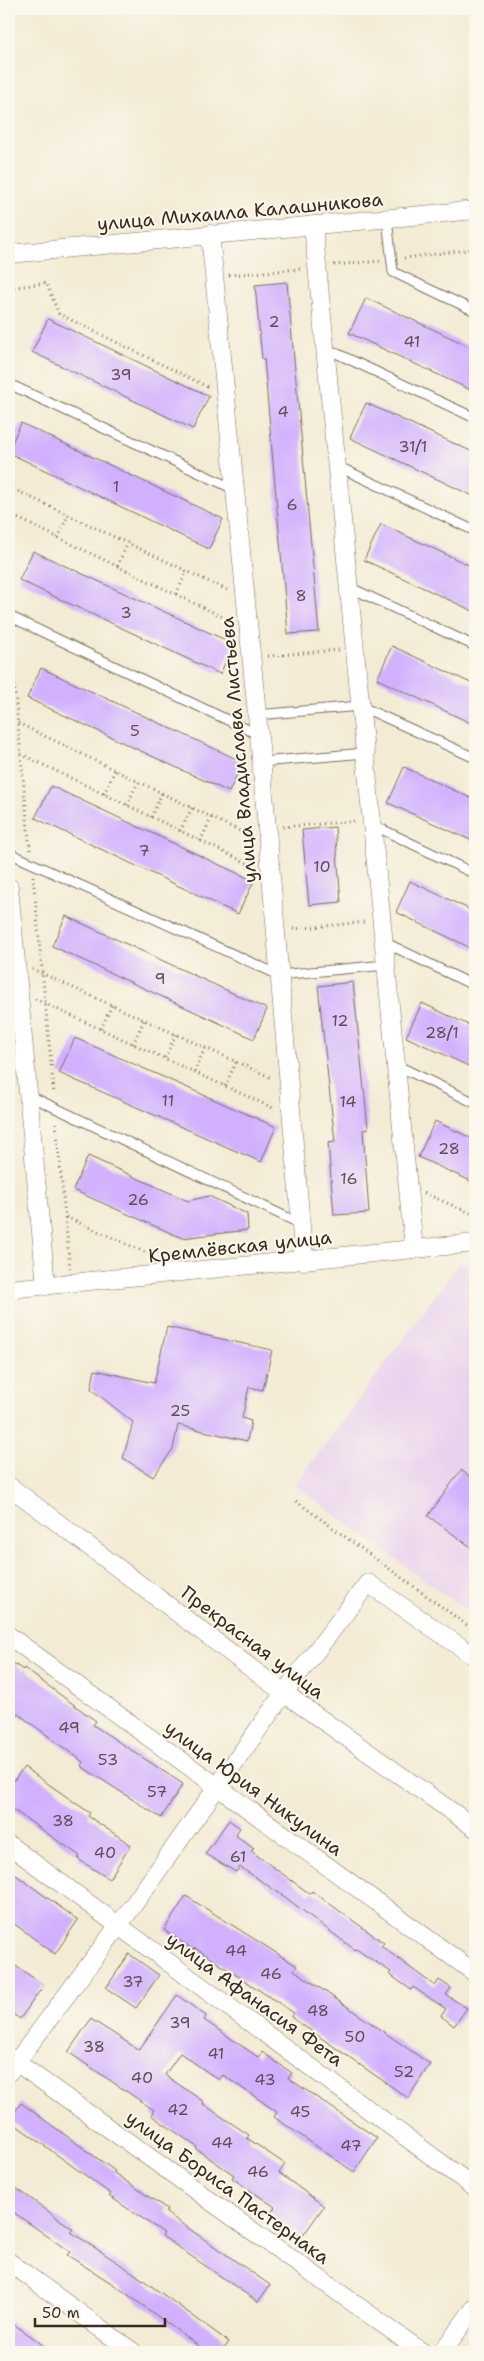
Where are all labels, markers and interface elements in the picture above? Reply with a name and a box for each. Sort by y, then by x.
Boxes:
street label: улица Михаила Калашникова [96,187,384,236]
house number: 2 [268,311,280,332]
house number: 41 [403,331,421,352]
house number: 39 [110,364,132,385]
house number: 4 [277,401,289,422]
house number: 31/1 [399,436,427,457]
house number: 1 [113,476,119,497]
house number: 6 [286,494,298,515]
house number: 8 [295,585,307,606]
house number: 3 [120,602,132,623]
street label: улица Владислава Листьева [214,616,263,884]
house number: 5 [130,720,140,741]
house number: 7 [138,840,150,861]
house number: 10 [313,856,331,877]
house number: 9 [154,968,166,989]
house number: 12 [331,1010,349,1031]
house number: 28/1 [425,1022,459,1043]
house number: 11 [162,1090,174,1111]
house number: 14 [339,1091,357,1112]
house number: 28 [438,1138,460,1159]
house number: 16 [340,1168,358,1189]
house number: 26 [127,1189,149,1210]
street label: Кремлёвская улица [147,1224,333,1269]
house number: 25 [170,1400,190,1421]
street label: Прекрасная улица [176,1580,329,1705]
street label: улица Юрия Никулина [160,1715,348,1862]
house number: 49 [58,1717,80,1738]
house number: 53 [98,1749,118,1770]
house number: 57 [147,1781,167,1802]
house number: 38 [52,1810,74,1831]
house number: 40 [94,1842,116,1863]
house number: 61 [230,1846,246,1867]
street label: улица Афанасия Фета [161,1927,348,2072]
house number: 44 [225,1940,247,1961]
house number: 46 [260,1963,282,1984]
house number: 37 [122,1971,144,1992]
house number: 48 [307,2000,329,2021]
house number: 39 [169,2012,191,2033]
house number: 50 [345,2026,365,2047]
house number: 38 [83,2036,105,2057]
house number: 41 [207,2043,225,2064]
house number: 52 [394,2061,414,2082]
house number: 40 [131,2067,153,2088]
house number: 43 [254,2069,276,2090]
house number: 42 [167,2099,189,2120]
house number: 45 [290,2101,310,2122]
street label: улица Бориса Пастернака [121,2105,335,2270]
house number: 44 [211,2132,233,2153]
house number: 47 [340,2135,362,2156]
house number: 46 [247,2161,269,2182]
scale bar [35,2296,165,2328]
text: 50 m [42,2303,80,2323]

